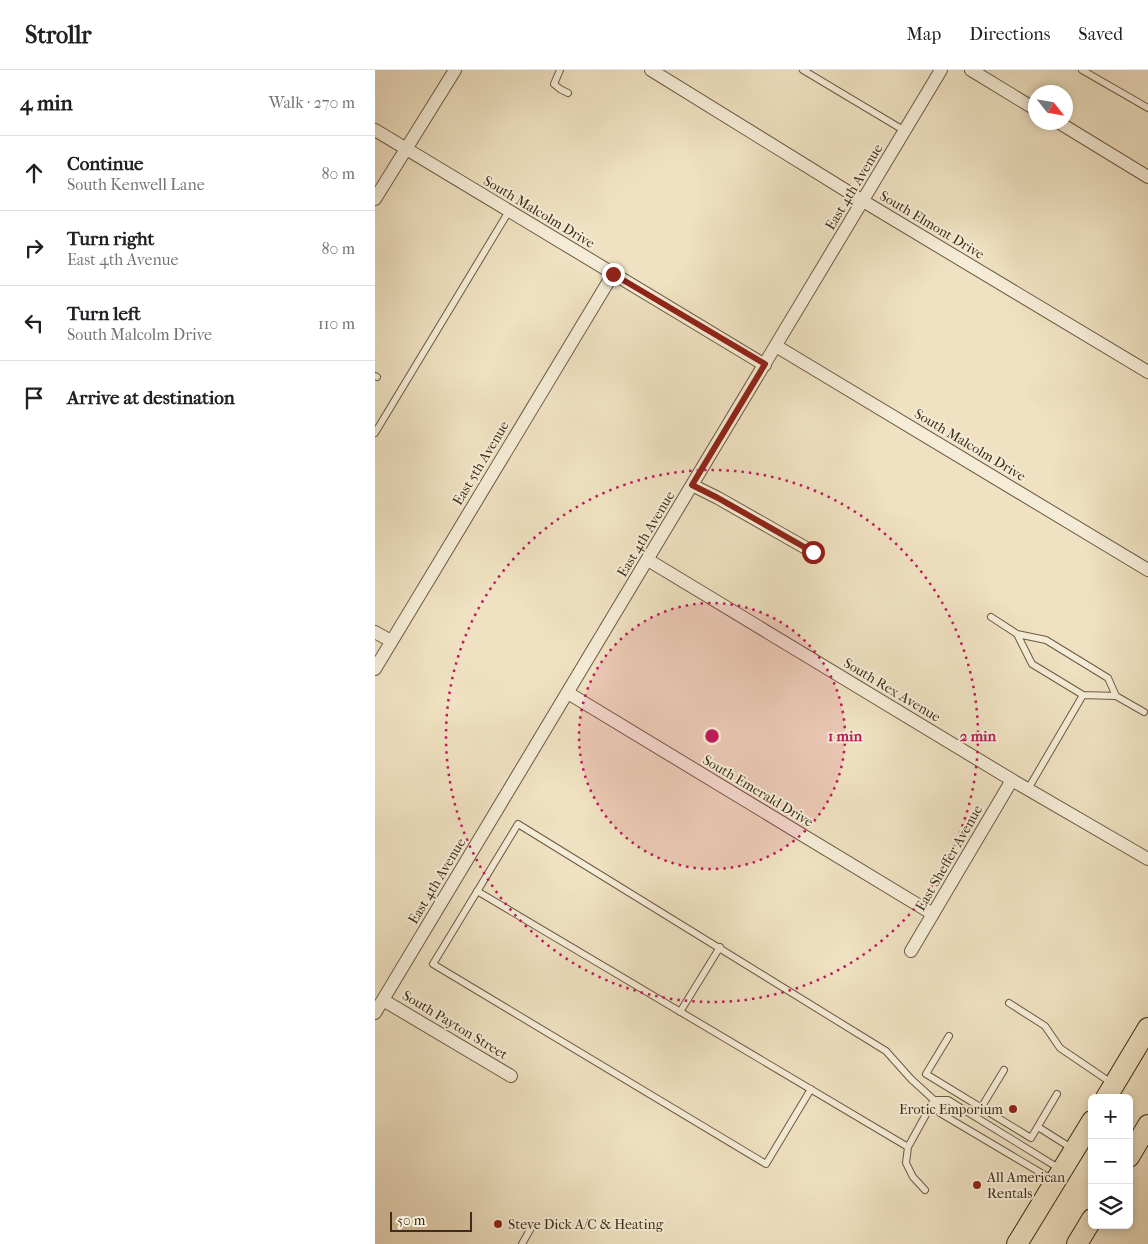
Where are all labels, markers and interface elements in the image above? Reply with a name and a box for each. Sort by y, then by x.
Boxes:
text: Strollr [25,21,92,49]
text: Map [907,24,941,45]
text: Directions [969,24,1050,45]
text: Saved [1078,24,1123,45]
north arrow [1028,85,1073,130]
text: 4 min [20,91,73,115]
text: Walk · 270 m [269,93,355,112]
street label: East 4th Avenue [822,141,886,233]
text: Continue [67,153,143,175]
icon: ahead [20,159,48,187]
text: 80 m [321,164,355,183]
street label: South Malcolm Drive [480,172,598,252]
text: South Kenwell Lane [67,175,205,194]
street label: South Elmont Drive [877,187,988,263]
text: Turn right [67,228,154,250]
icon: right [20,234,48,262]
text: 80 m [321,239,355,258]
text: East 4th Avenue [67,250,178,269]
route end [602,263,625,286]
text: Turn left [67,303,141,325]
icon: left [20,309,48,337]
text: 110 m [318,314,355,333]
text: South Malcolm Drive [67,325,212,344]
icon: arrive [20,384,48,412]
text: Arrive at destination [67,387,235,409]
street label: South Malcolm Drive [911,405,1029,485]
street label: East 5th Avenue [449,418,513,508]
street label: East 4th Avenue [614,488,678,580]
route start [802,541,825,564]
street label: South Rex Avenue [840,654,944,726]
centre of rings [703,727,721,745]
text: 1 min [828,727,862,745]
text: 2 min [960,727,997,745]
street label: South Emerald Drive [700,751,816,831]
street label: East Sheffer Avenue [912,802,986,914]
street label: East 4th Avenue [405,835,469,927]
street label: South Payton Street [399,987,511,1063]
map controls [1088,1094,1133,1229]
button: + [1088,1094,1133,1139]
place label: Erotic Emporium [899,1101,1003,1118]
marker: Erotic Emporium [1007,1103,1019,1115]
button: − [1088,1139,1133,1184]
place label: All American Rentals [986,1169,1065,1202]
marker: All American Rentals [971,1179,983,1191]
button: layers [1088,1184,1133,1229]
scale bar [390,1209,473,1232]
text: 50 m [397,1212,425,1229]
place label: Steve Dick A/C & Heating [508,1216,664,1233]
marker: Steve Dick A/C & Heating [492,1218,504,1230]

